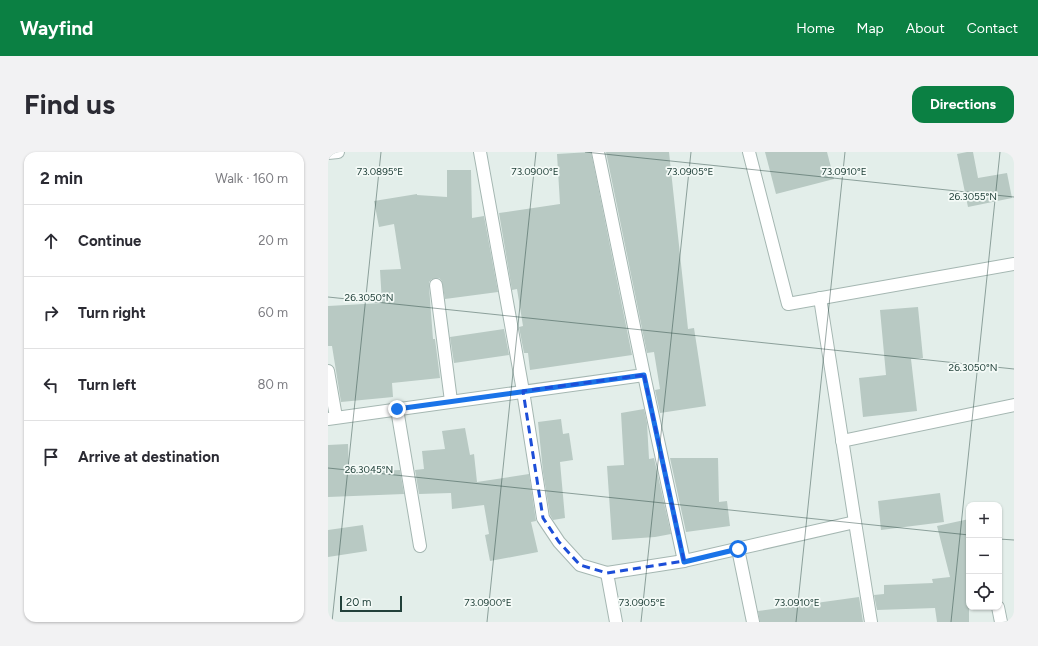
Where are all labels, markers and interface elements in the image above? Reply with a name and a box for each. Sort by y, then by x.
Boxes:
text: Wayfind [20,17,93,40]
text: Home [796,20,835,37]
text: Map [857,20,884,37]
text: About [906,20,945,37]
text: Contact [967,20,1018,37]
button: Directions [912,86,1014,123]
text: Find us [24,87,115,121]
text: 73.0895°E [357,165,403,178]
text: 73.0900°E [511,165,559,178]
text: 73.0905°E [667,165,713,178]
text: 73.0910°E [821,165,867,178]
text: 2 min [40,168,83,188]
text: Walk · 160 m [215,171,288,186]
text: 26.3055°N [949,190,997,203]
icon: ahead [40,230,62,252]
text: Continue [78,232,141,250]
text: 20 m [258,233,288,248]
text: 26.3050°N [345,291,393,304]
icon: right [40,302,62,324]
text: Turn right [78,304,146,322]
text: 60 m [258,305,288,320]
text: 26.3050°N [949,361,997,374]
icon: left [40,374,62,396]
text: Turn left [78,376,136,394]
text: 80 m [257,377,288,392]
route end [388,400,406,418]
icon: arrive [40,446,62,468]
text: Arrive at destination [78,448,219,466]
text: 26.3045°N [345,463,393,476]
map controls [966,502,1002,610]
button: + [966,502,1002,538]
button: − [966,538,1002,574]
route start [729,540,747,558]
button: locate [966,574,1002,610]
scale bar [340,594,402,613]
text: 20 m [346,596,371,609]
text: 73.0900°E [464,596,512,609]
text: 73.0905°E [619,596,665,609]
text: 73.0910°E [774,596,820,609]

